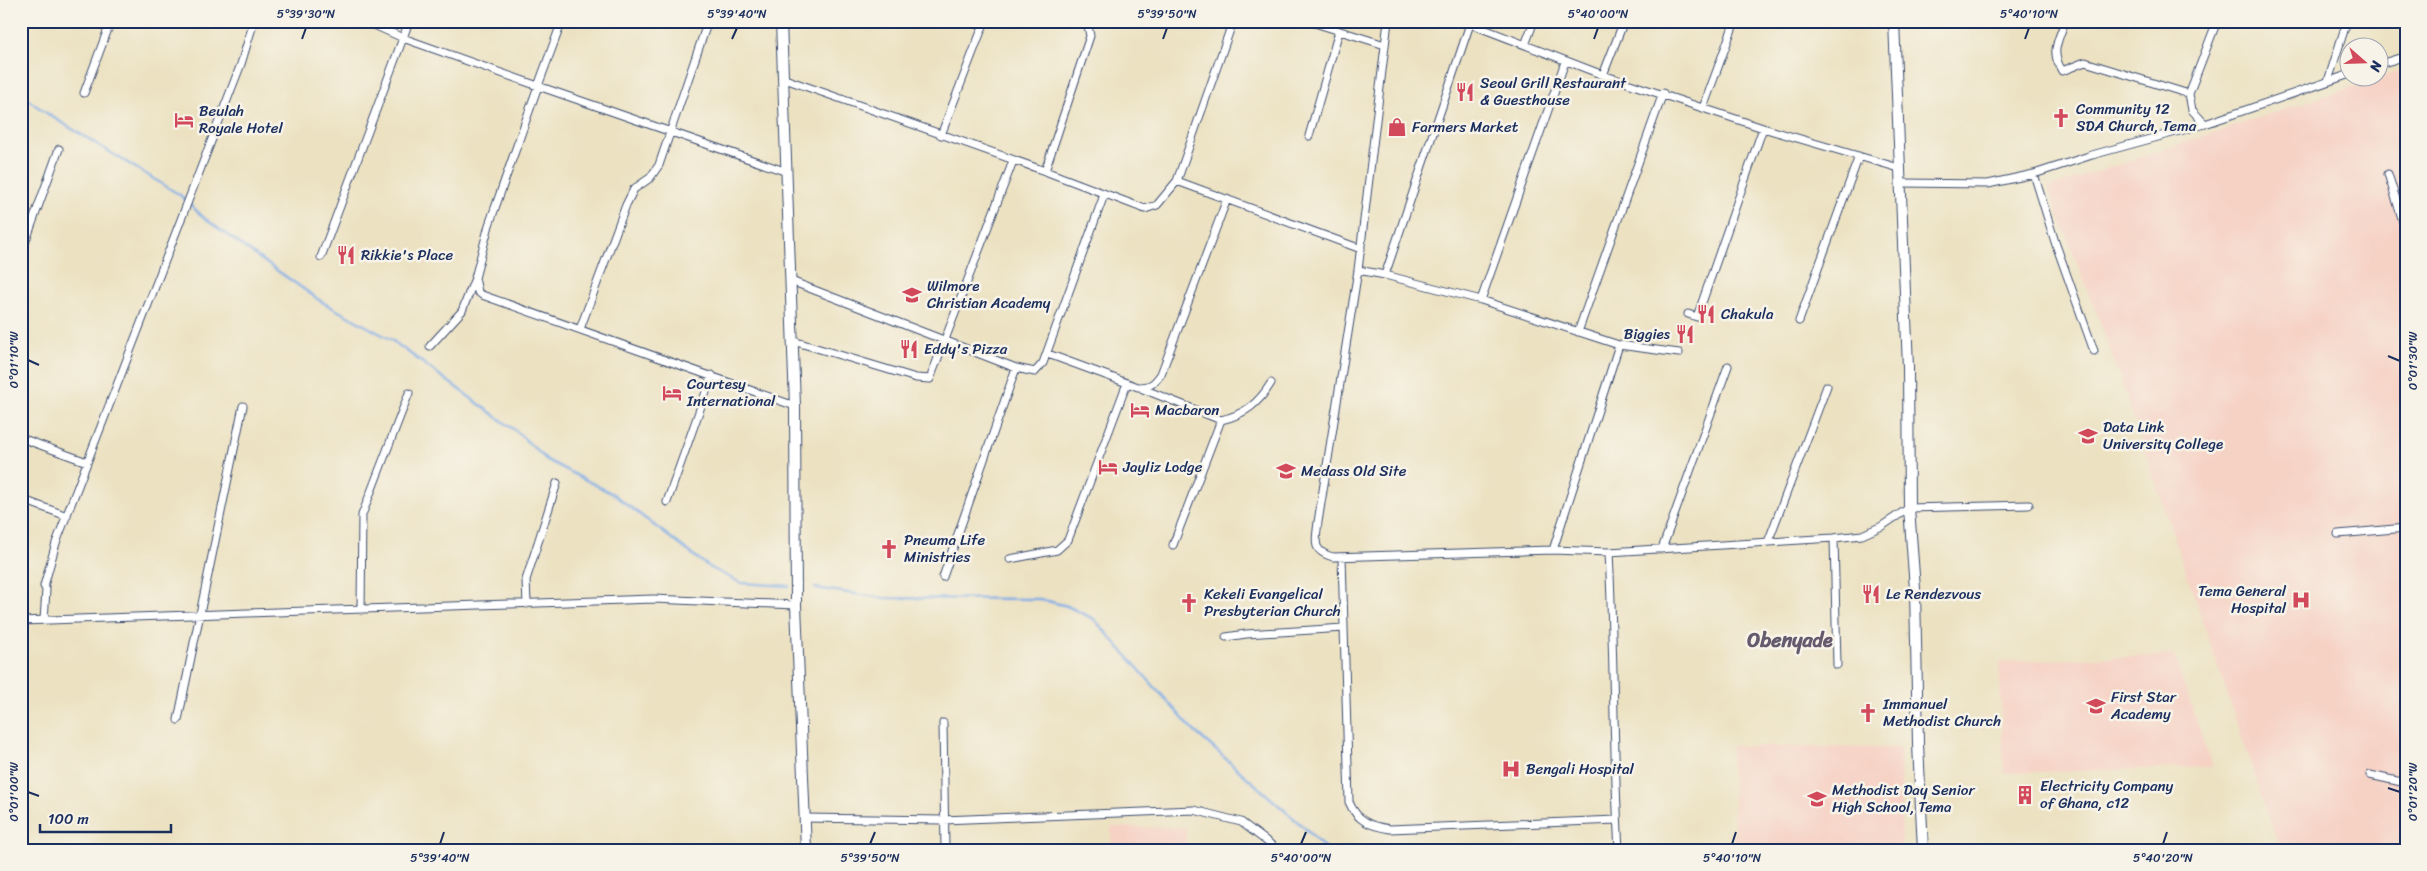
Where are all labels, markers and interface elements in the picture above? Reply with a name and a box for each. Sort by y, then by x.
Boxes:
text: 5°39'30"N [277,3,336,25]
text: 5°39'40"N [707,3,767,25]
text: 5°39'50"N [1137,3,1197,25]
text: 5°40'00"N [1568,3,1629,25]
text: 5°40'10"N [2000,3,2059,25]
north arrow [2340,38,2390,88]
text: N [2362,57,2389,75]
place label: Seoul Grill Restaurant & Guesthouse [1480,70,1627,113]
restaurant icon: Seoul Grill Restaurant & Guesthouse [1454,81,1476,103]
place label: Community 12 SDA Church, Tema [2076,96,2197,139]
place label: Beulah Royale Hotel [199,98,283,141]
church icon: Community 12 SDA Church, Tema [2050,107,2072,129]
hotel icon: Beulah Royale Hotel [173,109,195,131]
place label: Farmers Market [1412,114,1519,140]
shop icon: Farmers Market [1386,116,1408,138]
place label: Rikkie's Place [361,242,454,268]
restaurant icon: Rikkie's Place [335,244,357,266]
place label: Wilmore Christian Academy [927,273,1051,316]
school or university icon: Wilmore Christian Academy [901,284,923,306]
place label: Chakula [1721,301,1774,327]
restaurant icon: Chakula [1695,303,1717,325]
place label: Biggies [1624,321,1671,347]
restaurant icon: Biggies [1674,323,1696,345]
text: 0°01'10"W [3,331,25,388]
text: 0°01'30"W [2402,331,2424,390]
place label: Eddy's Pizza [924,336,1008,362]
restaurant icon: Eddy's Pizza [898,338,920,360]
place label: Courtesy International [686,371,776,414]
hotel icon: Courtesy International [661,382,683,404]
place label: Macbaron [1155,397,1219,423]
hotel icon: Macbaron [1129,399,1151,421]
place label: Data Link University College [2103,414,2223,457]
school or university icon: Data Link University College [2077,425,2099,447]
place label: Jayliz Lodge [1122,454,1203,480]
hotel icon: Jayliz Lodge [1097,456,1119,478]
place label: Medass Old Site [1301,458,1407,484]
school or university icon: Medass Old Site [1275,460,1297,482]
place label: Pneuma Life Ministries [904,527,985,570]
church icon: Pneuma Life Ministries [878,538,900,560]
place label: Tema General Hospital [2198,578,2287,621]
place label: Kekeli Evangelical Presbyterian Church [1204,581,1341,624]
place label: Le Rendezvous [1886,581,1981,607]
restaurant icon: Le Rendezvous [1860,583,1882,605]
hospital icon: Tema General Hospital [2290,589,2312,611]
church icon: Kekeli Evangelical Presbyterian Church [1178,592,1200,614]
district label: Obenyade [1747,623,1833,658]
place label: First Star Academy [2110,684,2177,727]
place label: Immanuel Methodist Church [1882,691,2001,734]
school or university icon: First Star Academy [2085,695,2107,717]
church icon: Immanuel Methodist Church [1857,702,1879,724]
place label: Bengali Hospital [1526,756,1634,782]
hospital icon: Bengali Hospital [1500,758,1522,780]
text: 0°01'00"W [3,762,25,822]
text: 0°01'20"W [2402,762,2424,821]
place label: Electricity Company of Ghana, c12 [2040,773,2174,816]
place label: Methodist Day Senior High School, Tema [1832,777,1975,820]
building icon: Electricity Company of Ghana, c12 [2014,784,2036,806]
school or university icon: Methodist Day Senior High School, Tema [1806,788,1828,810]
scale bar [40,801,171,833]
text: 100 m [48,806,89,832]
text: 5°39'40"N [410,847,470,869]
text: 5°39'50"N [840,847,900,869]
text: 5°40'00"N [1271,847,1332,869]
text: 5°40'10"N [1703,847,1762,869]
text: 5°40'20"N [2133,847,2194,869]

